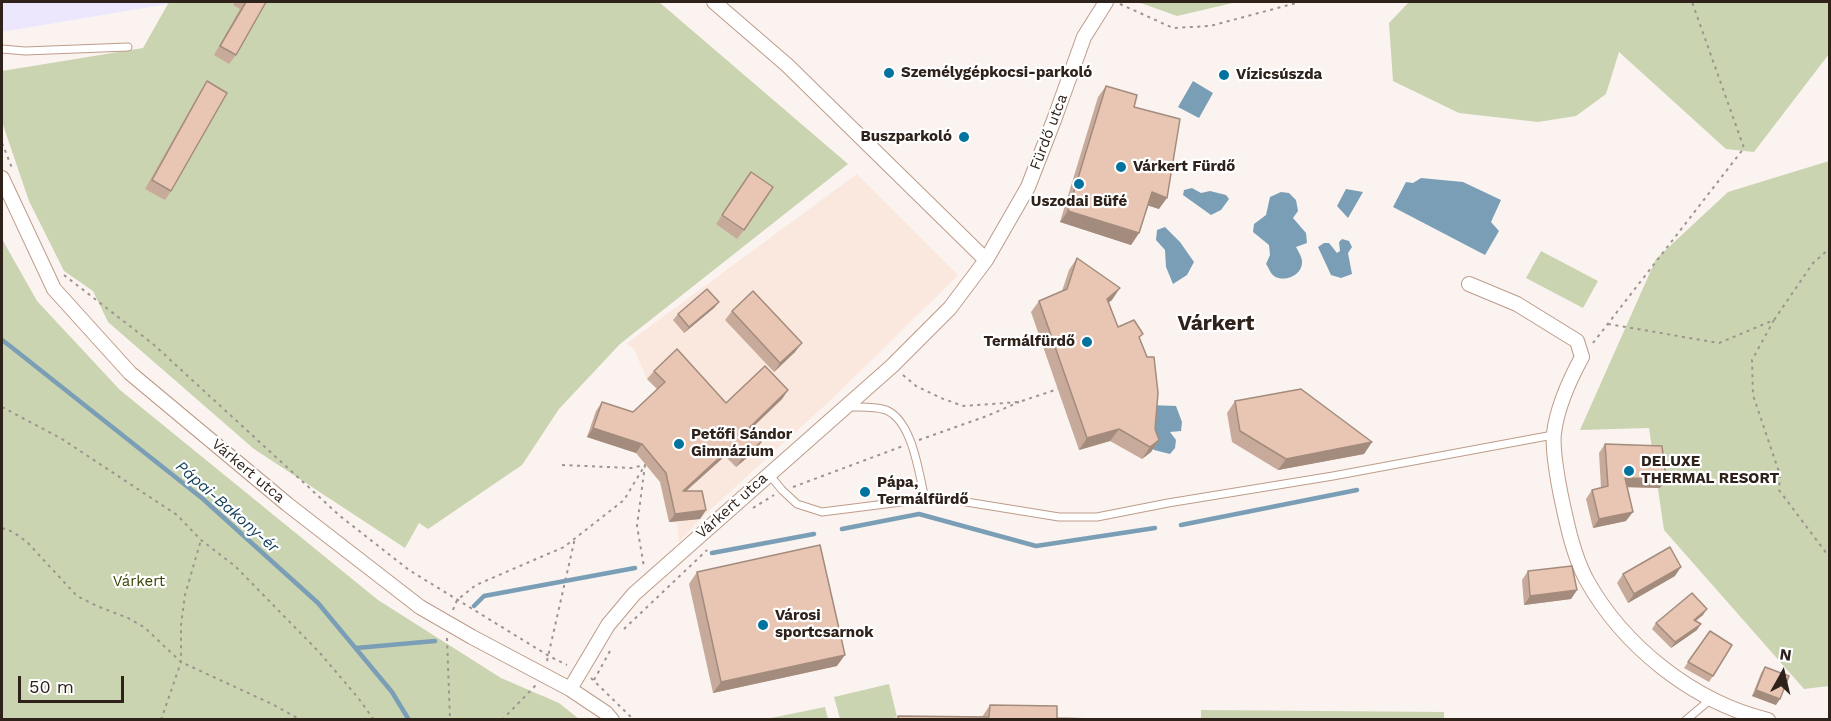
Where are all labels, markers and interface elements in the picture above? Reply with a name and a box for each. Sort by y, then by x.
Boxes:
place label: Személygépkocsi-parkoló [901,64,1092,82]
marker: Személygépkocsi-parkoló [882,66,896,80]
place label: Vízicsúszda [1236,66,1322,84]
marker: Vízicsúszda [1217,68,1231,82]
street label: Fürdő utca [1026,92,1072,172]
place label: Buszparkoló [860,128,952,146]
marker: Buszparkoló [957,130,971,144]
place label: Várkert Fürdő [1133,158,1235,176]
marker: Várkert Fürdő [1114,160,1128,174]
marker: Uszodai Büfé [1072,177,1086,191]
place label: Uszodai Büfé [1031,193,1127,211]
district label: Várkert [1178,311,1254,337]
place label: Termálfürdő [983,333,1075,351]
marker: Termálfürdő [1080,335,1094,349]
place label: Petőfi Sándor Gimnázium [691,426,792,461]
street label: Várkert utca [208,435,288,507]
marker: Petőfi Sándor Gimnázium [672,437,686,451]
place label: DELUXE THERMAL RESORT [1641,453,1779,488]
water label: Pápai-Bakony-ér [172,457,282,557]
marker: DELUXE THERMAL RESORT [1622,464,1636,478]
street label: Várkert utca [693,469,771,543]
place label: Pápa, Termálfürdő [877,474,969,509]
marker: Pápa, Termálfürdő [858,485,872,499]
park label: Várkert [113,573,165,591]
place label: Városi sportcsarnok [775,607,873,642]
marker: Városi sportcsarnok [756,618,770,632]
north arrow [1753,643,1813,703]
text: N [1778,644,1793,665]
scale bar [21,664,128,702]
text: 50 m [29,676,74,697]

